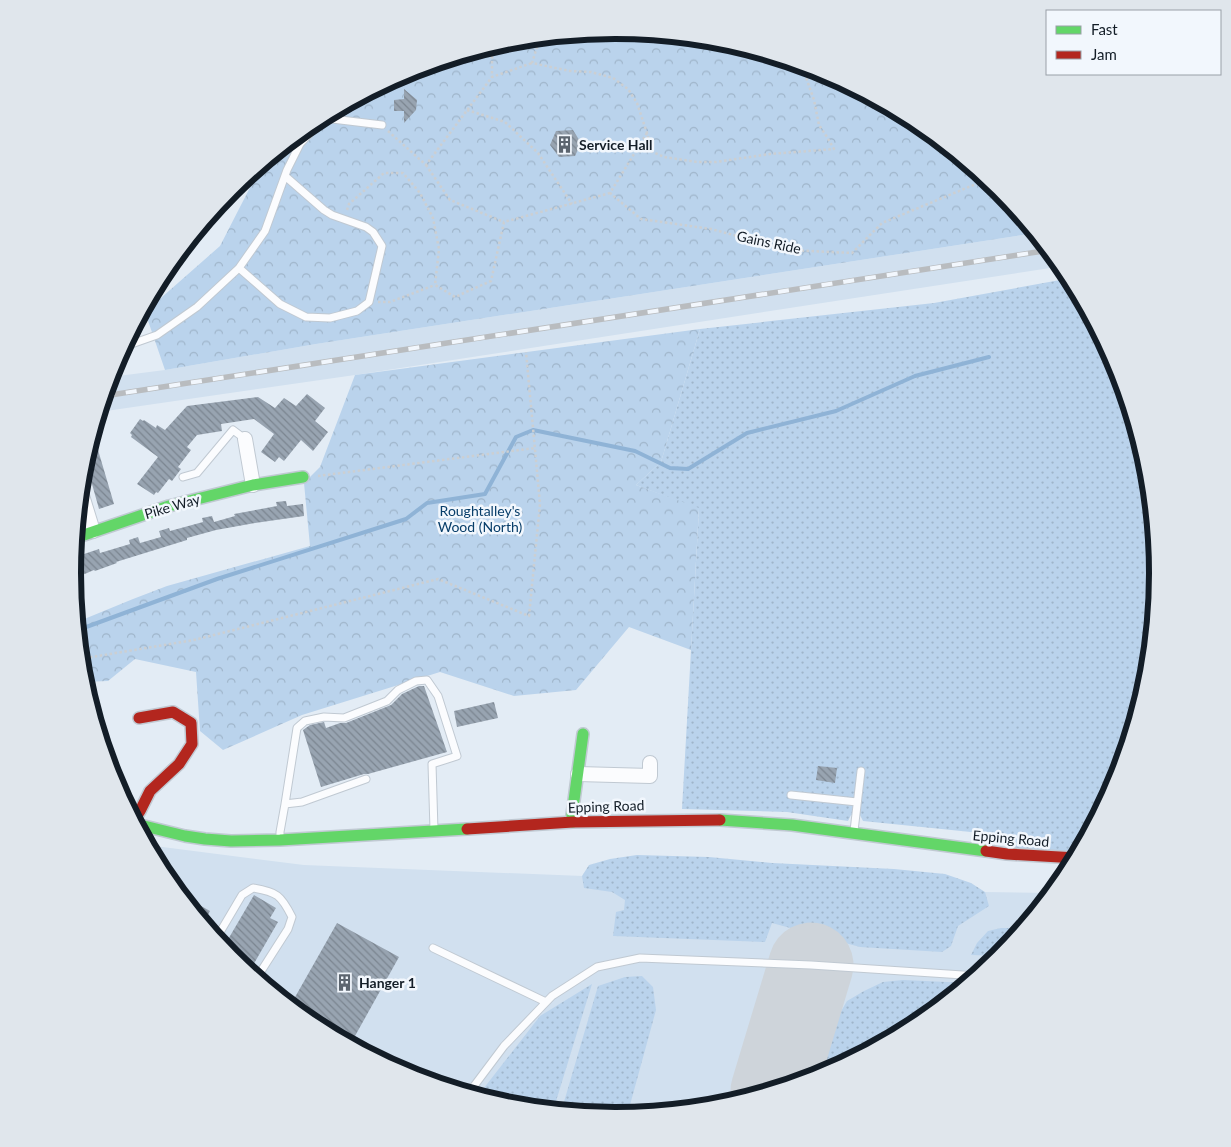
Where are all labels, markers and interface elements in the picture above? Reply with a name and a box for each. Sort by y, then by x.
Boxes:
legend [1046,10,1221,75]
text: Fast [1091,20,1118,38]
text: Jam [1091,45,1117,63]
building icon: Service Hall [555,134,575,154]
place label: Service Hall [579,136,652,153]
street label: Gains Ride [735,227,803,257]
street label: Pike Way [142,490,202,522]
park label: Roughtalley's Wood (North) [438,502,523,535]
street label: Epping Road [567,796,645,816]
street label: Epping Road [972,826,1050,850]
building icon: Hanger 1 [335,972,355,992]
place label: Hanger 1 [359,974,416,991]

